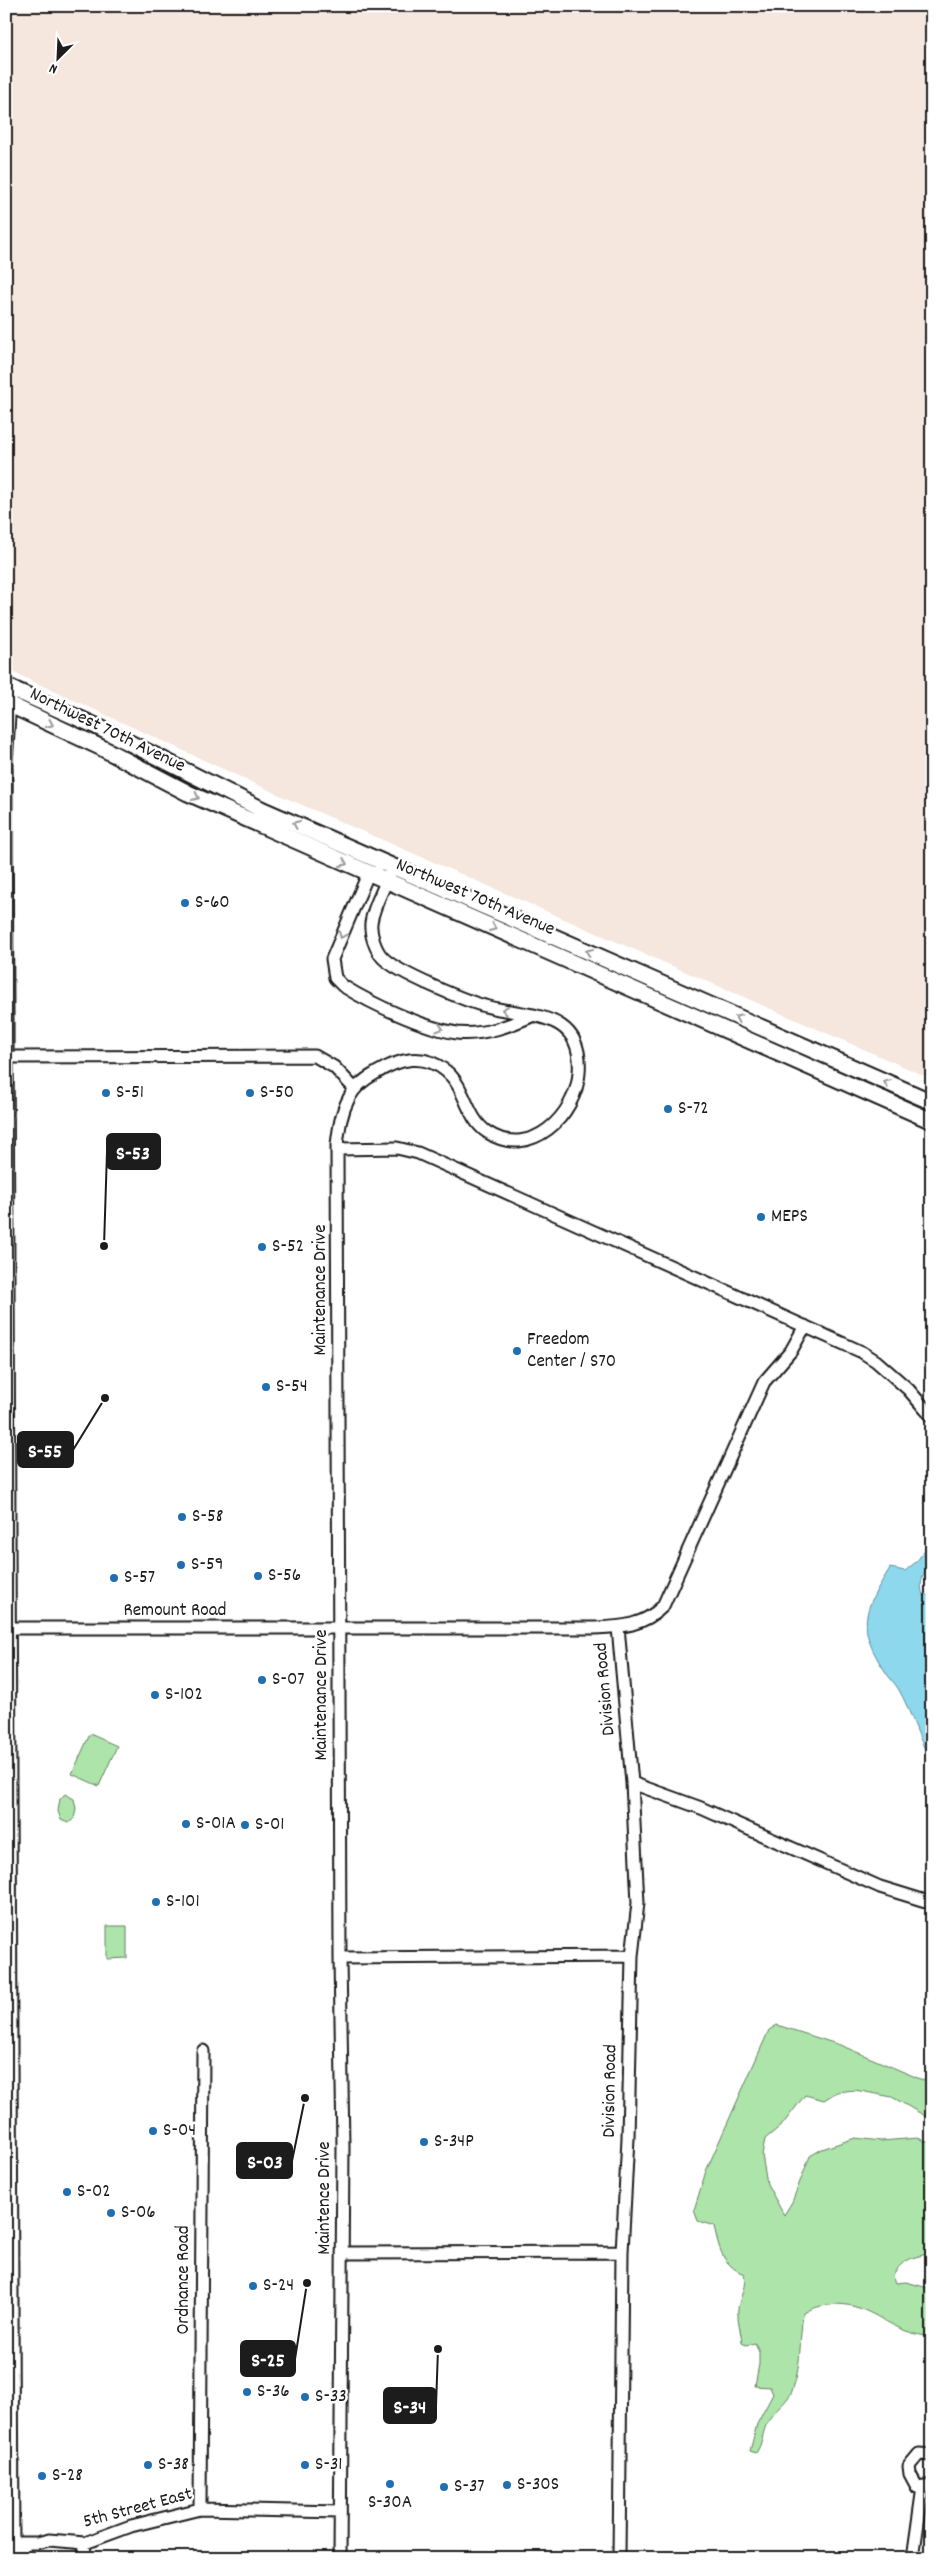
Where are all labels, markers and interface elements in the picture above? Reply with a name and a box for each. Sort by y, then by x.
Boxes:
north arrow [32,32,82,82]
text: N [46,57,61,79]
street label: Northwest 70th Avenue [25,682,189,780]
one-way arrow [45,717,54,727]
one-way arrow [191,790,200,801]
one-way arrow [292,820,301,831]
street label: Northwest 70th Avenue [391,852,559,944]
one-way arrow [339,857,348,868]
place label: S-60 [195,890,230,917]
marker: S-60 [179,897,191,909]
one-way arrow [488,922,497,933]
one-way arrow [338,930,348,939]
one-way arrow [586,948,594,958]
one-way arrow [501,1005,509,1016]
one-way arrow [734,1013,743,1024]
one-way arrow [435,1022,444,1032]
one-way arrow [883,1078,892,1089]
place label: S-51 [116,1080,144,1107]
place label: S-50 [260,1080,294,1107]
marker: S-51 [100,1087,112,1099]
marker: S-50 [244,1087,256,1099]
place label: S-72 [678,1096,708,1123]
marker: S-72 [662,1103,674,1115]
callout: S-53 [107,1134,160,1169]
text: S-53 [116,1141,150,1169]
place label: MEPS [771,1204,808,1231]
marker: MEPS [755,1211,767,1223]
street label: Maintenance Drive [308,1224,335,1356]
place label: S-52 [272,1234,304,1261]
marker: S-52 [256,1241,268,1253]
place label: Freedom Center / S70 [527,1327,616,1376]
marker: Freedom Center / S70 [511,1345,523,1357]
place label: S-54 [276,1374,308,1401]
marker: S-54 [260,1381,272,1393]
callout: S-55 [18,1432,73,1467]
text: S-55 [28,1439,62,1467]
place label: S-58 [192,1504,223,1531]
marker: S-58 [176,1511,188,1523]
place label: S-59 [191,1552,223,1579]
marker: S-59 [175,1559,187,1571]
place label: S-56 [268,1563,301,1590]
place label: S-57 [124,1565,155,1592]
marker: S-56 [252,1570,264,1582]
marker: S-57 [108,1572,120,1584]
street label: Remount Road [124,1598,226,1625]
street label: Maintenance Drive [309,1629,336,1761]
street label: Division Road [588,1641,624,1737]
place label: S-07 [272,1667,305,1694]
marker: S-07 [256,1674,268,1686]
place label: S-102 [165,1682,203,1709]
marker: S-102 [149,1689,161,1701]
place label: S-01A [196,1811,236,1838]
place label: S-01 [255,1812,284,1839]
marker: S-01A [180,1818,192,1830]
marker: S-01 [239,1819,251,1831]
place label: S-101 [166,1889,200,1916]
marker: S-101 [150,1896,162,1908]
street label: Division Road [597,2044,625,2138]
place label: S-04 [163,2118,196,2145]
marker: S-04 [147,2125,159,2137]
place label: S-34P [434,2129,474,2156]
marker: S-34P [418,2136,430,2148]
street label: Maintence Drive [312,2141,339,2255]
callout: S-03 [237,2143,292,2178]
text: S-03 [247,2150,283,2178]
place label: S-02 [77,2179,111,2206]
marker: S-02 [61,2186,73,2198]
place label: S-06 [121,2200,156,2227]
marker: S-06 [105,2207,117,2219]
street label: Ordnance Road [171,2225,198,2335]
place label: S-24 [263,2273,294,2300]
marker: S-24 [247,2280,259,2292]
callout: S-25 [241,2341,295,2376]
text: S-25 [251,2348,285,2376]
place label: S-36 [257,2379,290,2406]
place label: S-33 [315,2384,347,2411]
marker: S-36 [241,2386,253,2398]
callout: S-34 [384,2388,436,2423]
marker: S-33 [299,2391,311,2403]
text: S-34 [394,2395,426,2423]
place label: S-38 [158,2452,189,2479]
place label: S-31 [315,2452,342,2479]
marker: S-38 [142,2459,154,2471]
marker: S-31 [299,2459,311,2471]
place label: S-28 [52,2463,83,2490]
marker: S-28 [36,2470,48,2482]
place label: S-30S [517,2472,559,2499]
place label: S-37 [454,2474,485,2501]
marker: S-30A [384,2478,396,2490]
marker: S-30S [501,2479,513,2491]
street label: 5th Street East [80,2481,196,2537]
marker: S-37 [438,2481,450,2493]
place label: S-30A [368,2490,412,2517]

